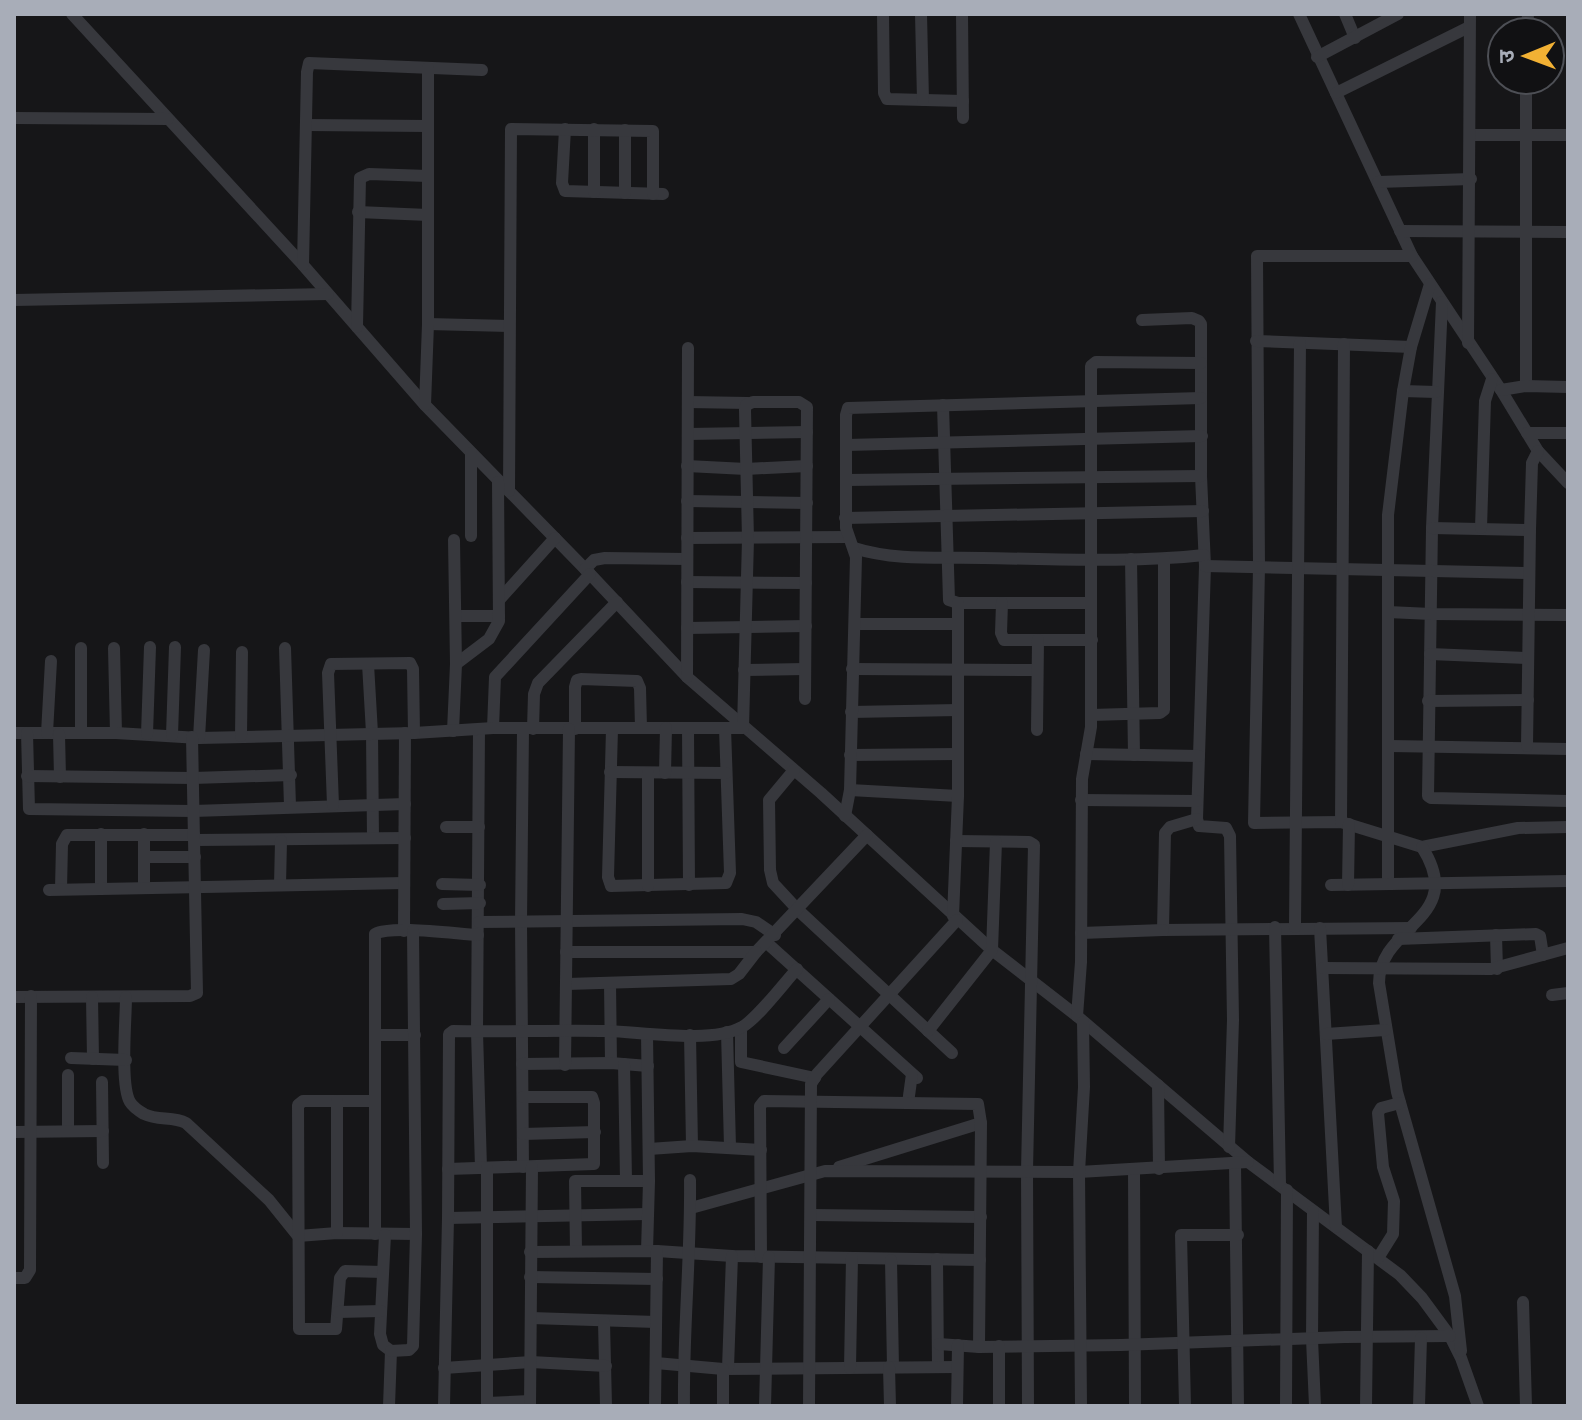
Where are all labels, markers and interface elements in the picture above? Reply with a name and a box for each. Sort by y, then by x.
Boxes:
north arrow [1486,16,1566,96]
text: उ [1491,49,1520,63]

